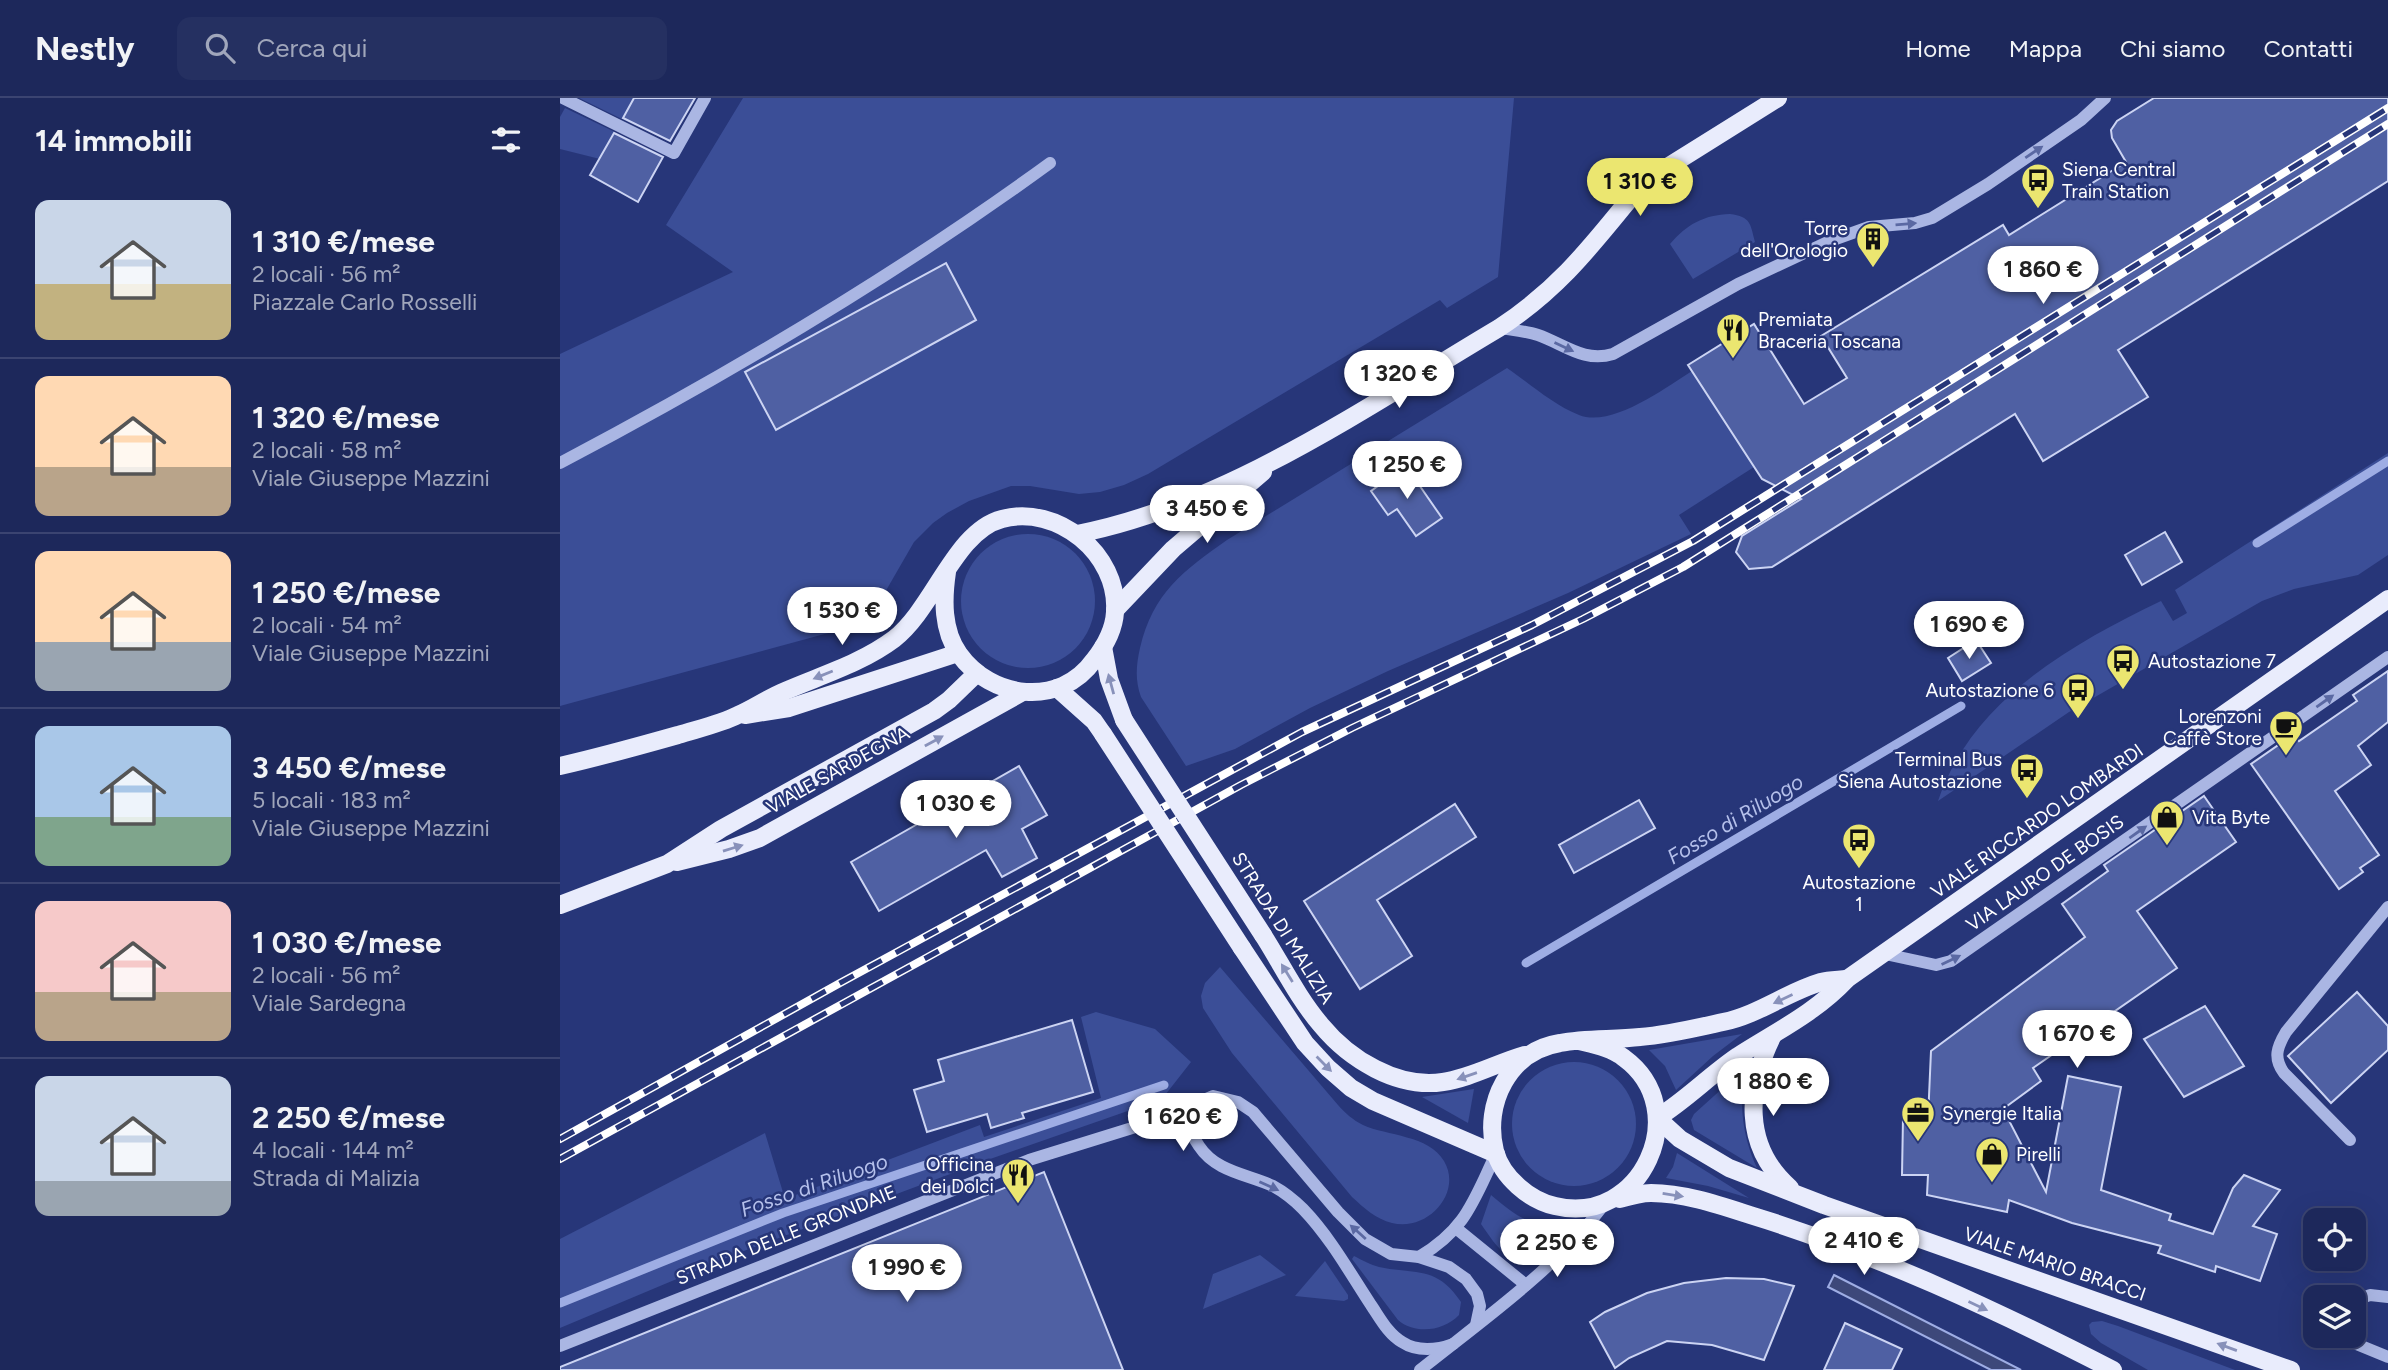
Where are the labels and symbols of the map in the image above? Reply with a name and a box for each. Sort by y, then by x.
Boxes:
one-way arrow [2025,145,2043,159]
pin: 1 310 € [1575,158,1705,218]
place label: Siena Central Train Station [2062,158,2176,203]
bus stop icon: Siena Central Train Station [2019,161,2057,210]
place label: Torre dell'Orologio [1740,217,1848,262]
one-way arrow [1895,218,1917,229]
building icon: Torre dell'Orologio [1854,220,1892,269]
pin: 1 860 € [1978,246,2108,306]
place label: Premiata Braceria Toscana [1758,308,1901,353]
restaurant icon: Premiata Braceria Toscana [1714,311,1752,360]
one-way arrow [1554,341,1574,353]
pin: 1 320 € [1334,350,1464,410]
pin: 1 250 € [1342,442,1472,501]
pin: 3 450 € [1142,486,1272,545]
pin: 1 530 € [777,588,907,647]
pin: 1 690 € [1904,602,2034,661]
bus stop icon: Autostazione 7 [2104,642,2142,691]
place label: Autostazione 7 [2148,650,2276,673]
one-way arrow [812,670,833,681]
bus stop icon: Autostazione 6 [2059,671,2097,720]
one-way arrow [1106,674,1116,695]
place label: Autostazione 6 [1926,679,2054,702]
one-way arrow [2316,694,2334,708]
place label: Lorenzoni Caffè Store [2163,705,2262,750]
cafe icon: Lorenzoni Caffè Store [2267,708,2305,757]
street label: VIALE SARDEGNA [763,721,914,819]
one-way arrow [924,735,943,747]
street label: VIALE RICCARDO LOMBARDI [1927,739,2147,903]
place label: Terminal Bus Siena Autostazione [1838,748,2002,793]
bus stop icon: Terminal Bus Siena Autostazione [2008,751,2046,800]
water label: Fosso di Riluogo [1663,769,1807,869]
pin: 1 030 € [891,780,1021,840]
shop icon: Vita Byte [2148,798,2186,847]
place label: Vita Byte [2192,806,2270,829]
street label: VIA LAURO DE BOSIS [1962,810,2128,936]
bus stop icon: Autostazione 1 [1840,821,1878,870]
one-way arrow [2129,826,2148,839]
one-way arrow [723,842,744,852]
street label: STRADA DI MALIZIA [1227,848,1339,1008]
place label: Autostazione 1 [1802,871,1916,916]
one-way arrow [1941,954,1961,966]
one-way arrow [1281,963,1294,983]
one-way arrow [1772,994,1793,1005]
pin: 1 670 € [2012,1010,2142,1070]
one-way arrow [1315,1055,1332,1071]
pin: 1 880 € [1708,1058,1838,1118]
one-way arrow [1456,1071,1477,1082]
pin: 1 620 € [1118,1094,1248,1153]
office icon: Synergie Italia [1899,1094,1937,1143]
place label: Synergie Italia [1942,1102,2062,1125]
shop icon: Pirelli [1973,1135,2011,1184]
place label: Pirelli [2016,1143,2061,1166]
water label: Fosso di Riluogo [737,1148,891,1222]
place label: Officina dei Dolci [920,1153,994,1198]
restaurant icon: Officina dei Dolci [999,1156,1037,1205]
street label: STRADA DELLE GRONDAIE [672,1180,900,1290]
one-way arrow [1259,1180,1279,1192]
one-way arrow [1662,1190,1684,1201]
pin: 2 410 € [1799,1218,1929,1277]
pin: 2 250 € [1492,1220,1622,1279]
street label: VIALE MARIO BRACCI [1961,1222,2149,1306]
one-way arrow [1349,1224,1367,1240]
pin: 1 990 € [842,1244,972,1304]
one-way arrow [1968,1300,1988,1312]
one-way arrow [2216,1341,2237,1352]

